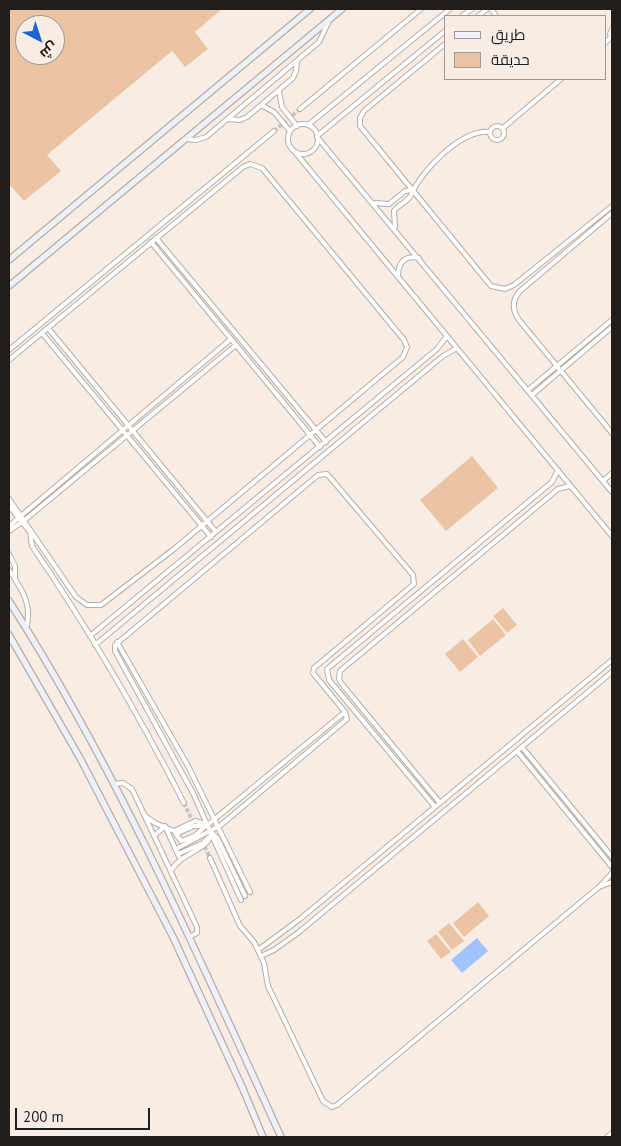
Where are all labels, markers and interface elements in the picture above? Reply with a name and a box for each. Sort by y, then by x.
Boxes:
north arrow [15,15,65,65]
legend [444,15,606,80]
text: طريق [491,25,525,44]
text: ش [36,38,62,63]
text: حديقة [491,50,530,69]
scale bar [18,1098,152,1130]
text: 200 m [23,1107,64,1126]

